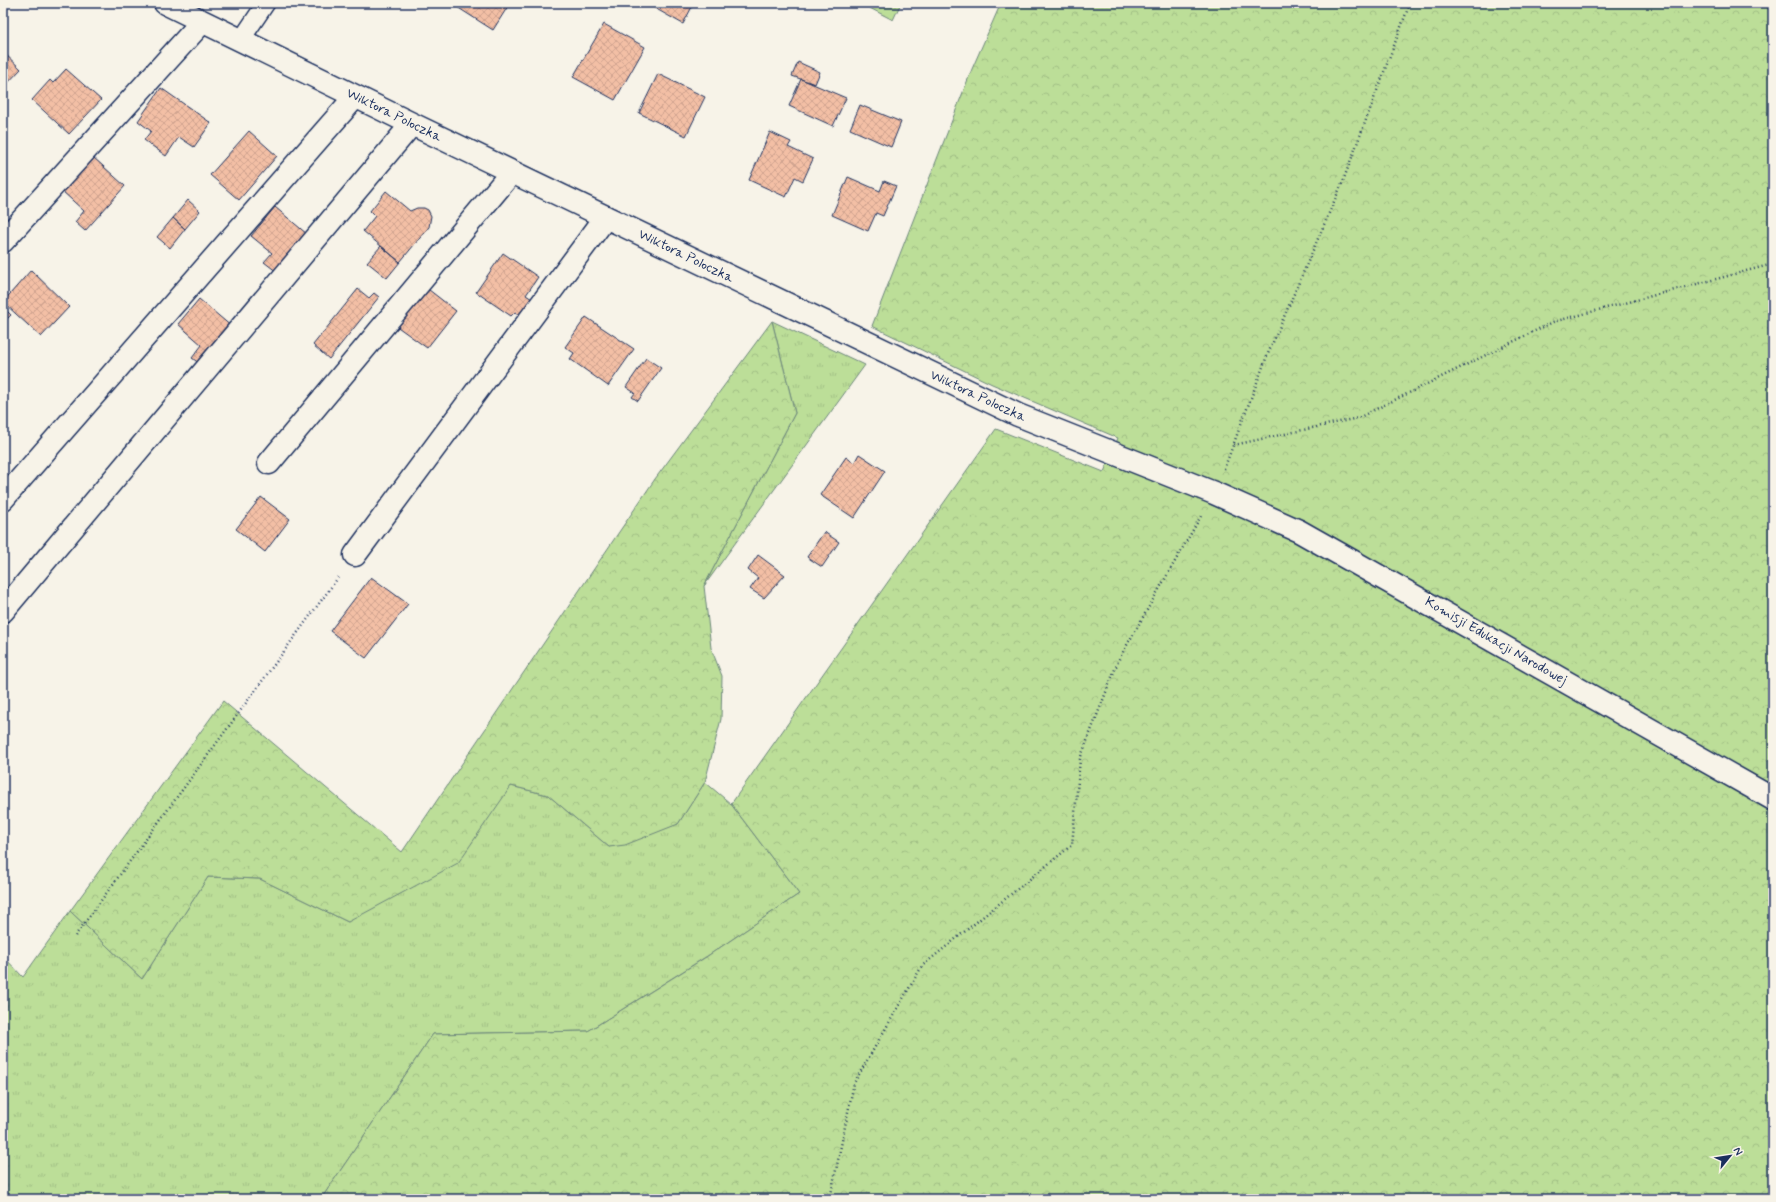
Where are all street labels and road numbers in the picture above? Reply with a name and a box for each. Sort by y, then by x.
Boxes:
street label: Wiktora Poloczka [343,84,445,146]
street label: Wiktora Poloczka [635,225,737,287]
street label: Wiktora Poloczka [927,366,1029,426]
street label: Komisji Edukacji Narodowej [1421,593,1571,689]

